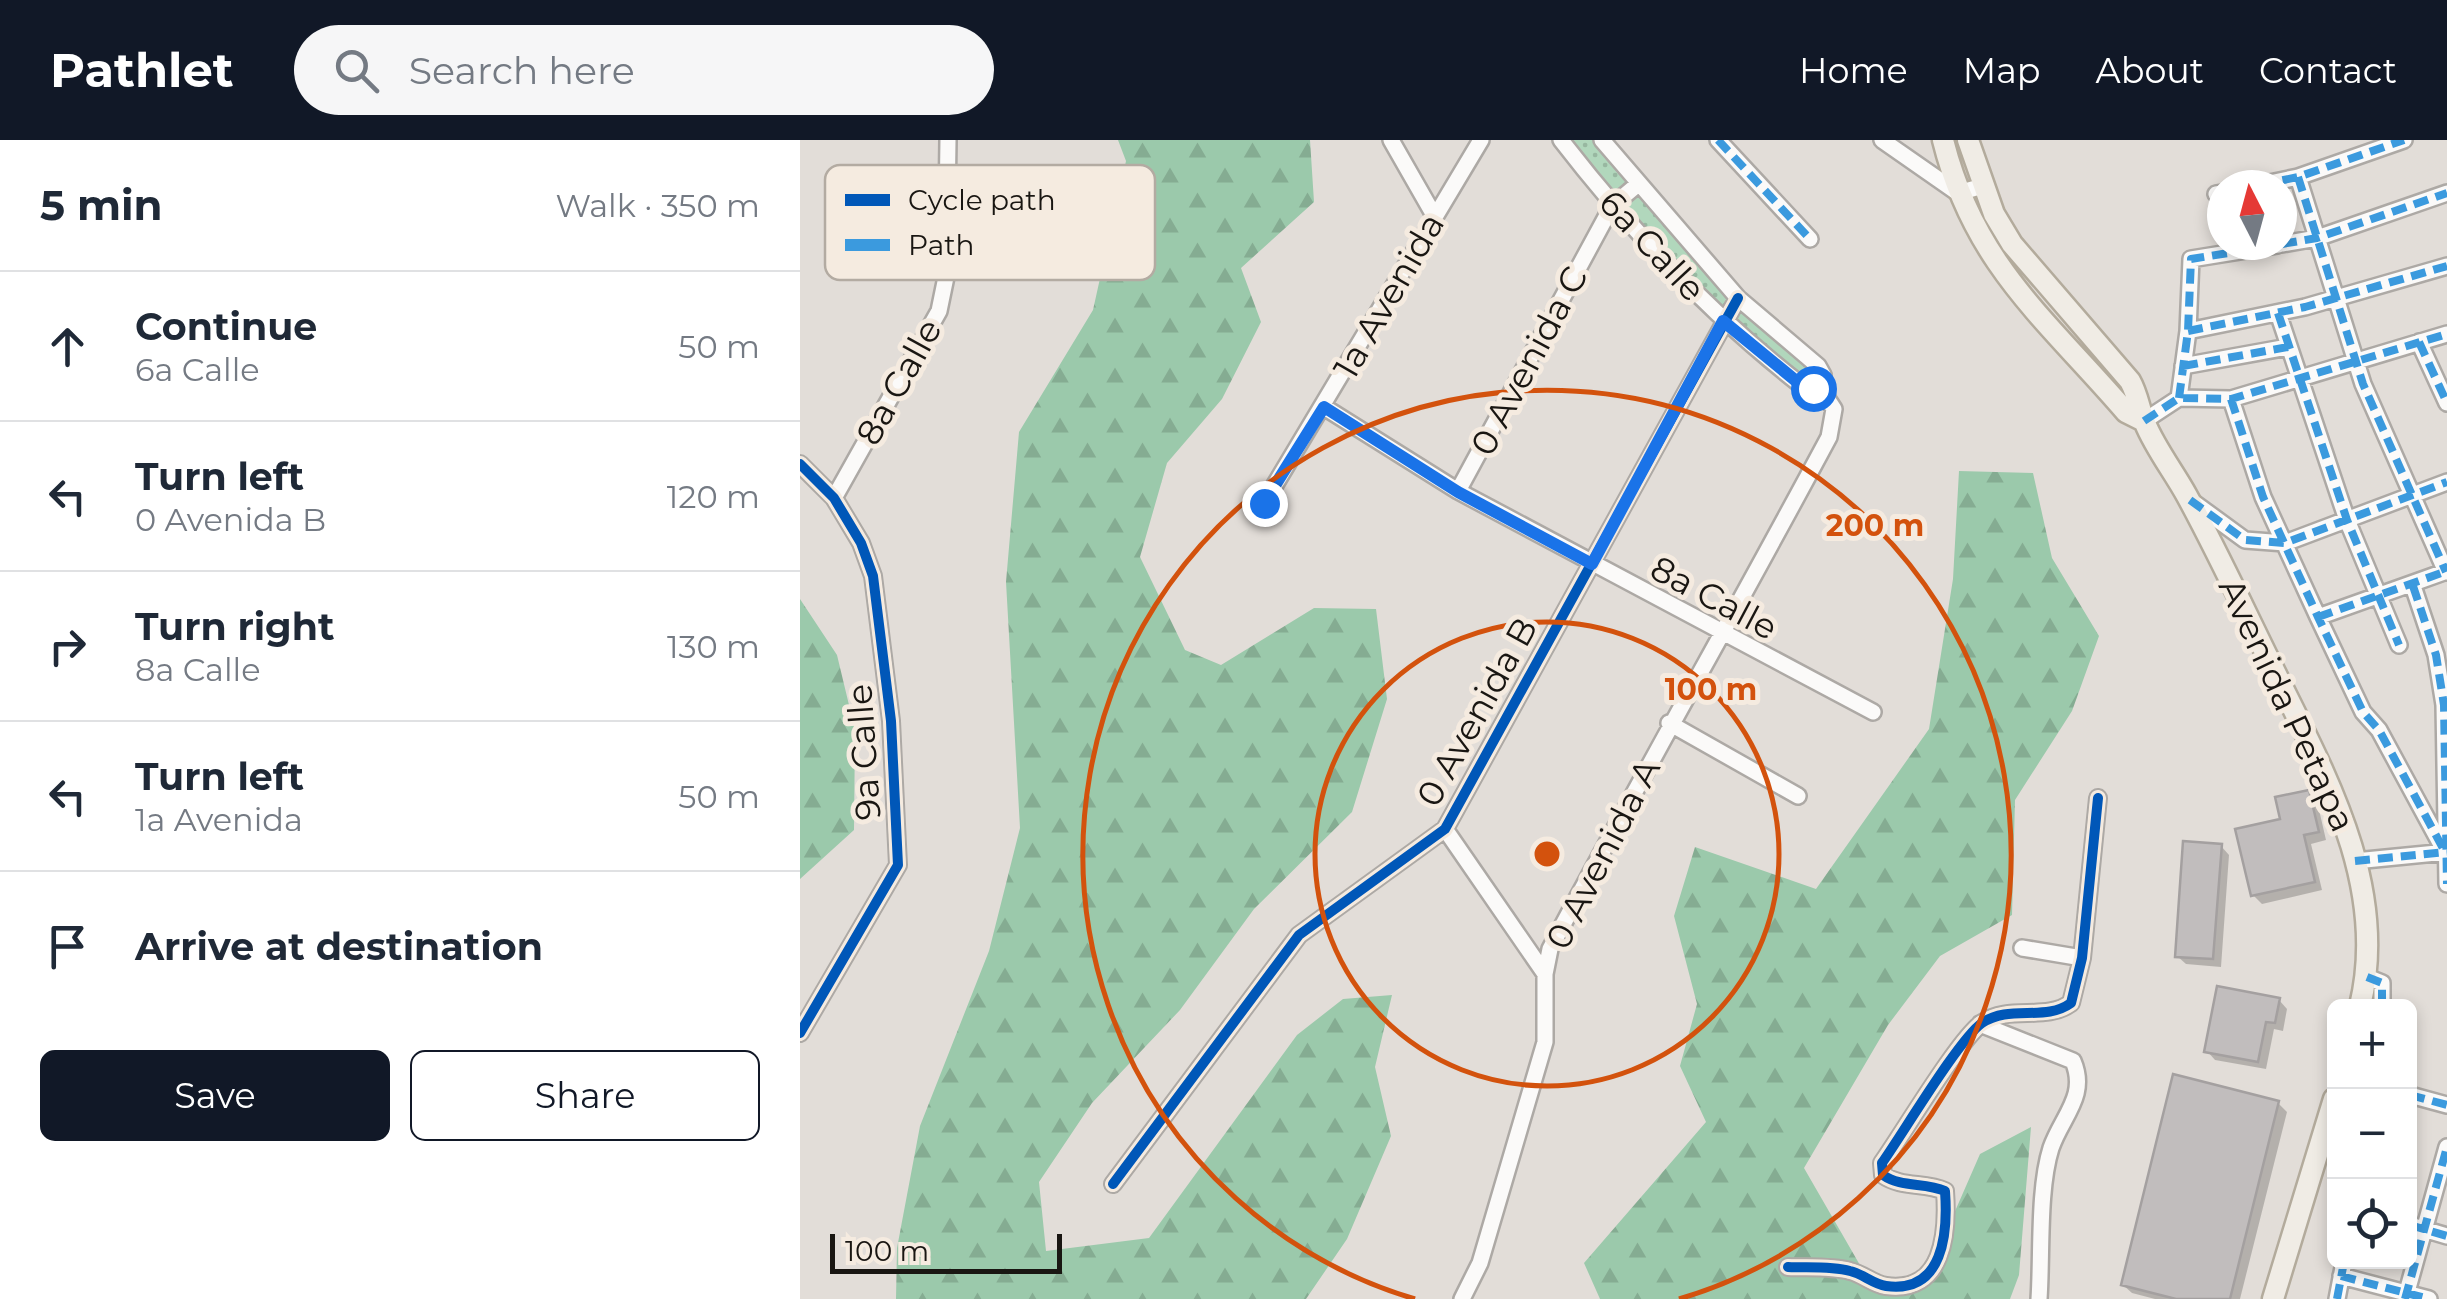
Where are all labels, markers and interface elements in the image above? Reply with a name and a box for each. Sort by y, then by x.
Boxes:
search box [294,25,994,115]
text: Pathlet [50,41,234,99]
icon: search [329,43,384,98]
text: Search here [409,47,635,94]
text: Home [1799,49,1908,92]
text: Map [1963,49,2041,92]
text: About [2096,49,2204,92]
text: Contact [2259,49,2397,92]
legend [825,165,1155,280]
north arrow [2207,170,2297,260]
text: 5 min [40,179,163,231]
street label: 6a Calle [1590,181,1715,310]
text: Cycle path [908,183,1056,217]
text: Walk · 350 m [555,186,760,225]
street label: 1a Avenida [1324,205,1453,386]
text: Path [908,228,975,262]
street label: 0 Avenida C [1461,259,1596,462]
text: Continue [135,303,317,350]
street label: 8a Calle [846,311,951,452]
icon: ahead [40,319,95,374]
text: 50 m [678,327,760,366]
text: 6a Calle [135,350,260,389]
route start [1791,366,1837,412]
text: Turn left [135,453,304,500]
icon: left [40,469,95,524]
text: 120 m [667,477,760,516]
route end [1242,481,1288,527]
text: 0 Avenida B [135,500,326,539]
text: 200 m [1826,507,1924,544]
street label: 8a Calle [1644,546,1785,649]
street label: Avenida Petapa [2210,571,2365,838]
text: Turn right [135,603,334,650]
street label: 0 Avenida B [1407,610,1546,814]
icon: right [40,619,95,674]
text: 130 m [667,627,760,666]
text: 8a Calle [135,650,261,689]
text: 100 m [1665,671,1757,708]
street label: 9a Calle [837,683,890,822]
street label: 0 Avenida A [1536,751,1669,956]
text: Turn left [135,753,304,800]
icon: left [40,769,95,824]
text: 50 m [678,777,760,816]
text: 1a Avenida [135,800,303,839]
centre of rings [1529,836,1565,872]
icon: arrive [40,919,95,974]
text: Arrive at destination [135,923,543,970]
map controls [2327,999,2417,1269]
button: + [2327,999,2417,1089]
button: Save [40,1050,390,1141]
button: Share [410,1050,760,1141]
button: − [2327,1089,2417,1179]
button: locate [2327,1179,2417,1269]
scale bar [830,1229,1062,1274]
text: 100 m [845,1234,929,1268]

